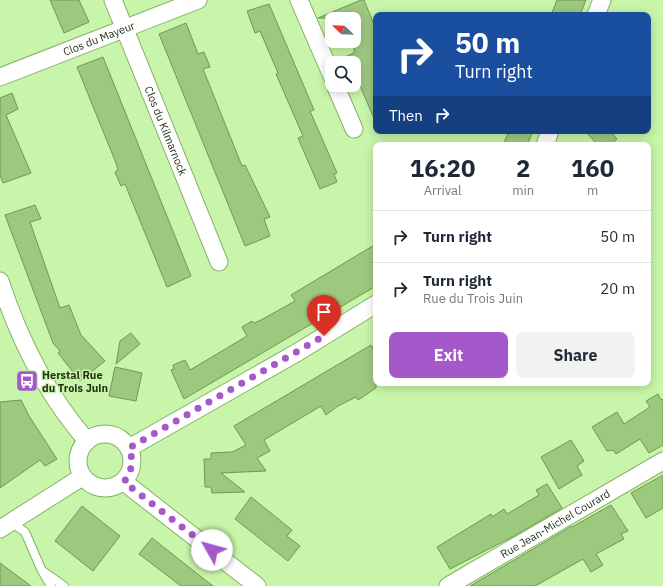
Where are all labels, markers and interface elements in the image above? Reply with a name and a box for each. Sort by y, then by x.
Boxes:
north arrow [325,12,361,48]
map controls [325,12,361,92]
street label: Clos du Mayeur [61,18,137,59]
text: 50 m [455,24,520,61]
icon: right [389,28,441,80]
button: search [325,56,361,92]
text: Turn right [455,60,533,83]
street label: Clos du Kilmarnock [142,84,190,178]
icon: right [431,104,453,126]
text: Then [389,106,423,125]
text: 16:20 [410,152,475,184]
text: 2 [516,152,530,184]
text: 160 [571,152,614,184]
text: Arrival [424,182,462,199]
text: min [512,182,534,199]
text: m [587,182,598,199]
icon: right [389,226,411,248]
text: Turn right [423,227,492,246]
text: 50 m [600,227,635,246]
text: Turn right [423,271,492,290]
icon: right [389,278,411,300]
text: 20 m [600,279,635,298]
text: Rue du Trois Juin [423,290,523,307]
pin [307,295,341,336]
icon: arrive [313,301,335,323]
button: Exit [389,332,508,378]
button: Share [516,332,635,378]
bus stop icon: Herstal Rue du Trois Juin [14,368,40,394]
place label: Herstal Rue du Trois Juin [42,368,108,395]
street label: Rue Jean-Michel Courard [498,486,613,561]
position arrow [191,529,233,571]

